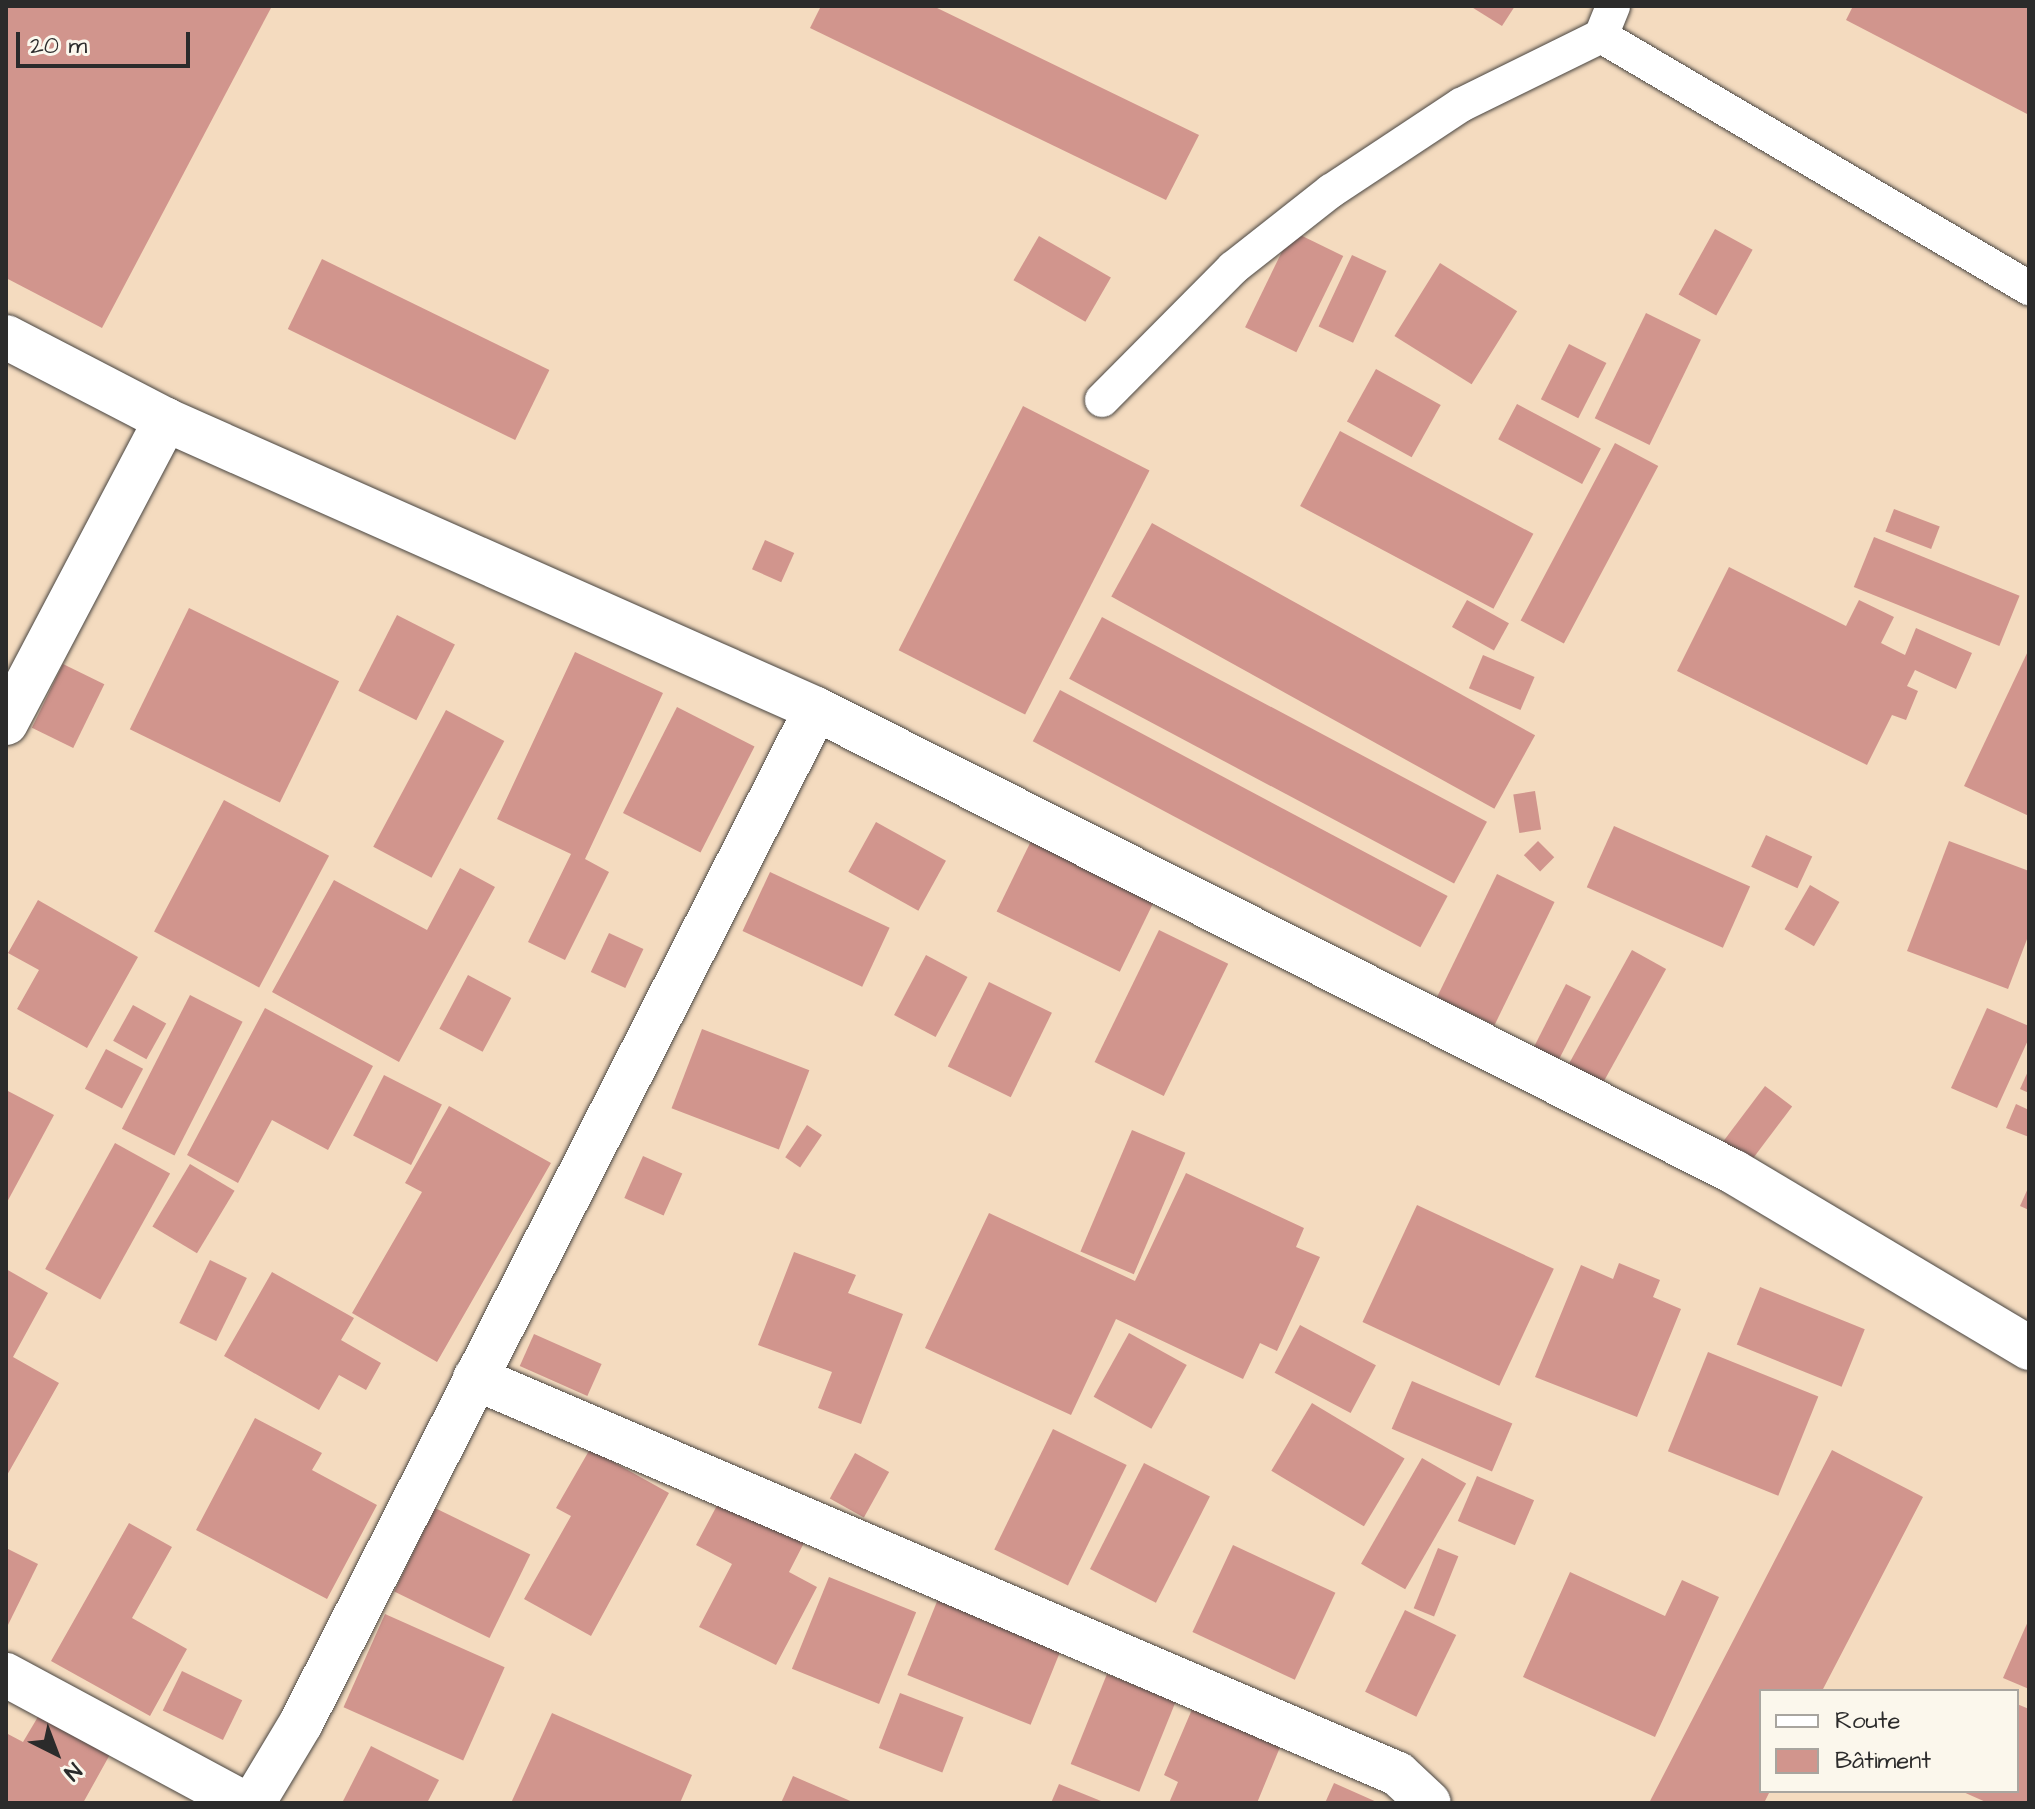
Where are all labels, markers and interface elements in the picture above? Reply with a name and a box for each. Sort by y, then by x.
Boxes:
scale bar [20,16,194,66]
text: 20 m [30,29,87,63]
legend [1759,1689,2019,1793]
text: Route [1835,1704,1900,1738]
north arrow [16,1713,96,1793]
text: Bâtiment [1835,1744,1931,1778]
text: N [57,1755,88,1787]

